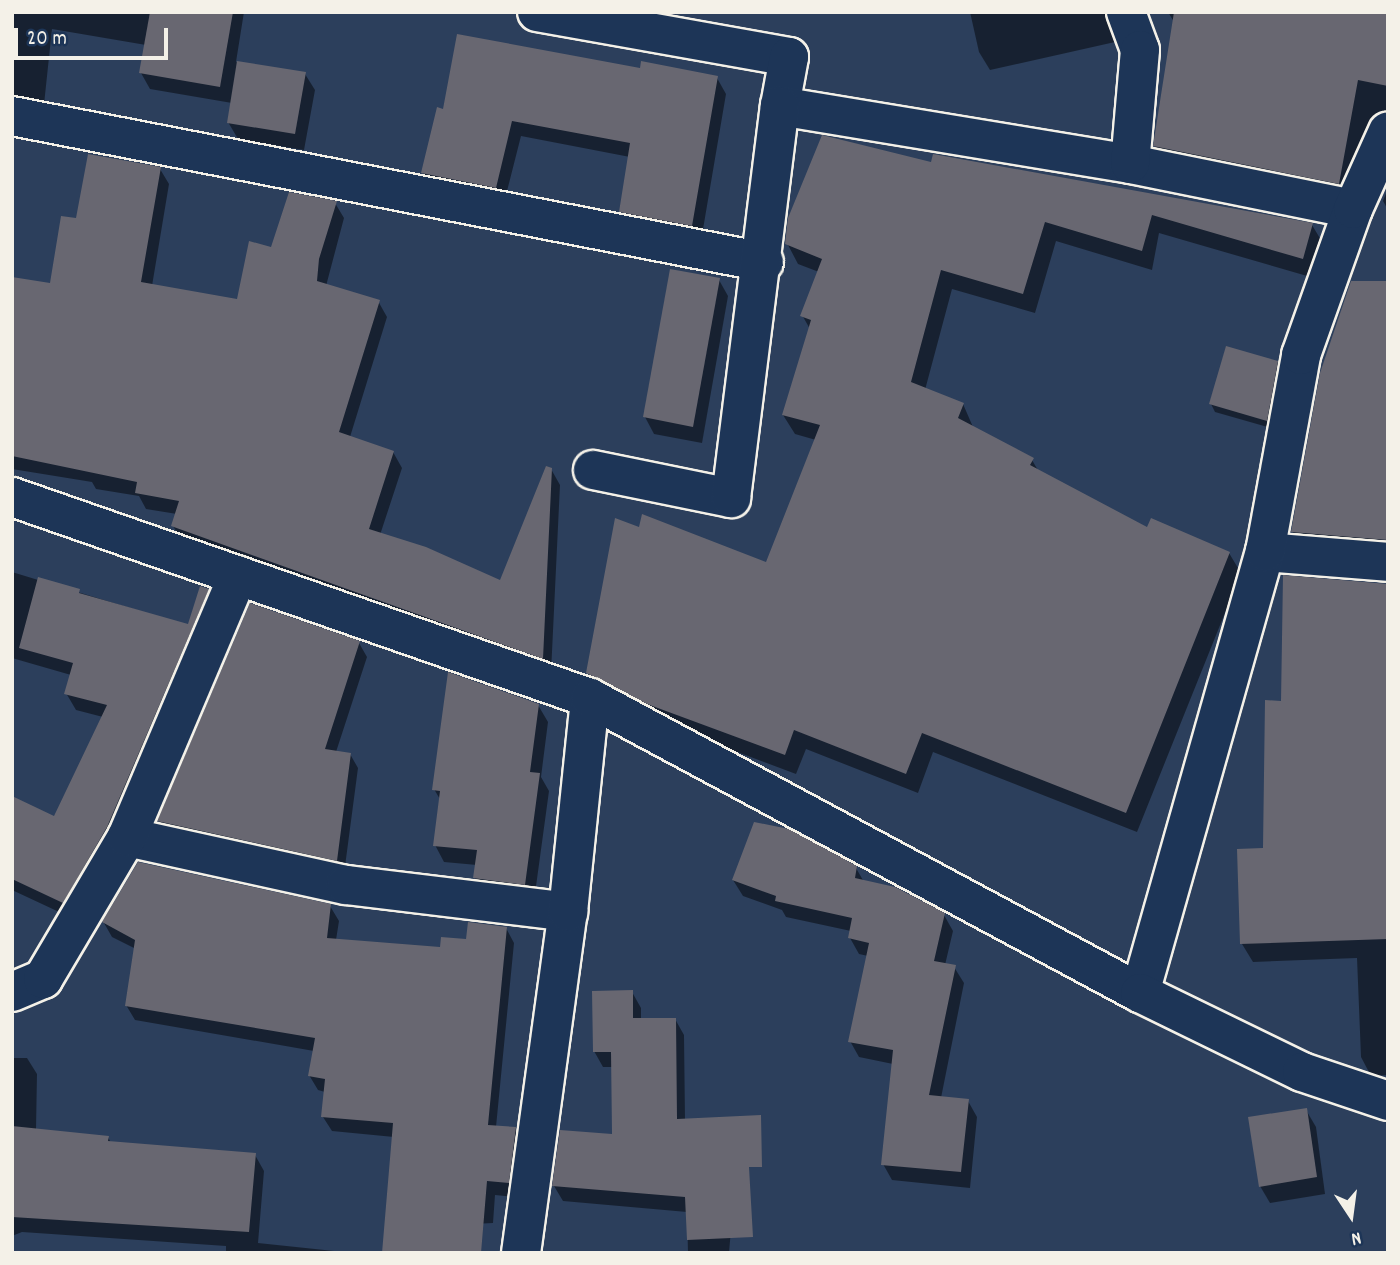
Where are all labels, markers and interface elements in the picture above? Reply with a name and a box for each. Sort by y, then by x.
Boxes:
scale bar [18,14,172,58]
text: 20 m [27,25,67,55]
north arrow [1316,1181,1386,1251]
text: N [1348,1223,1363,1251]

